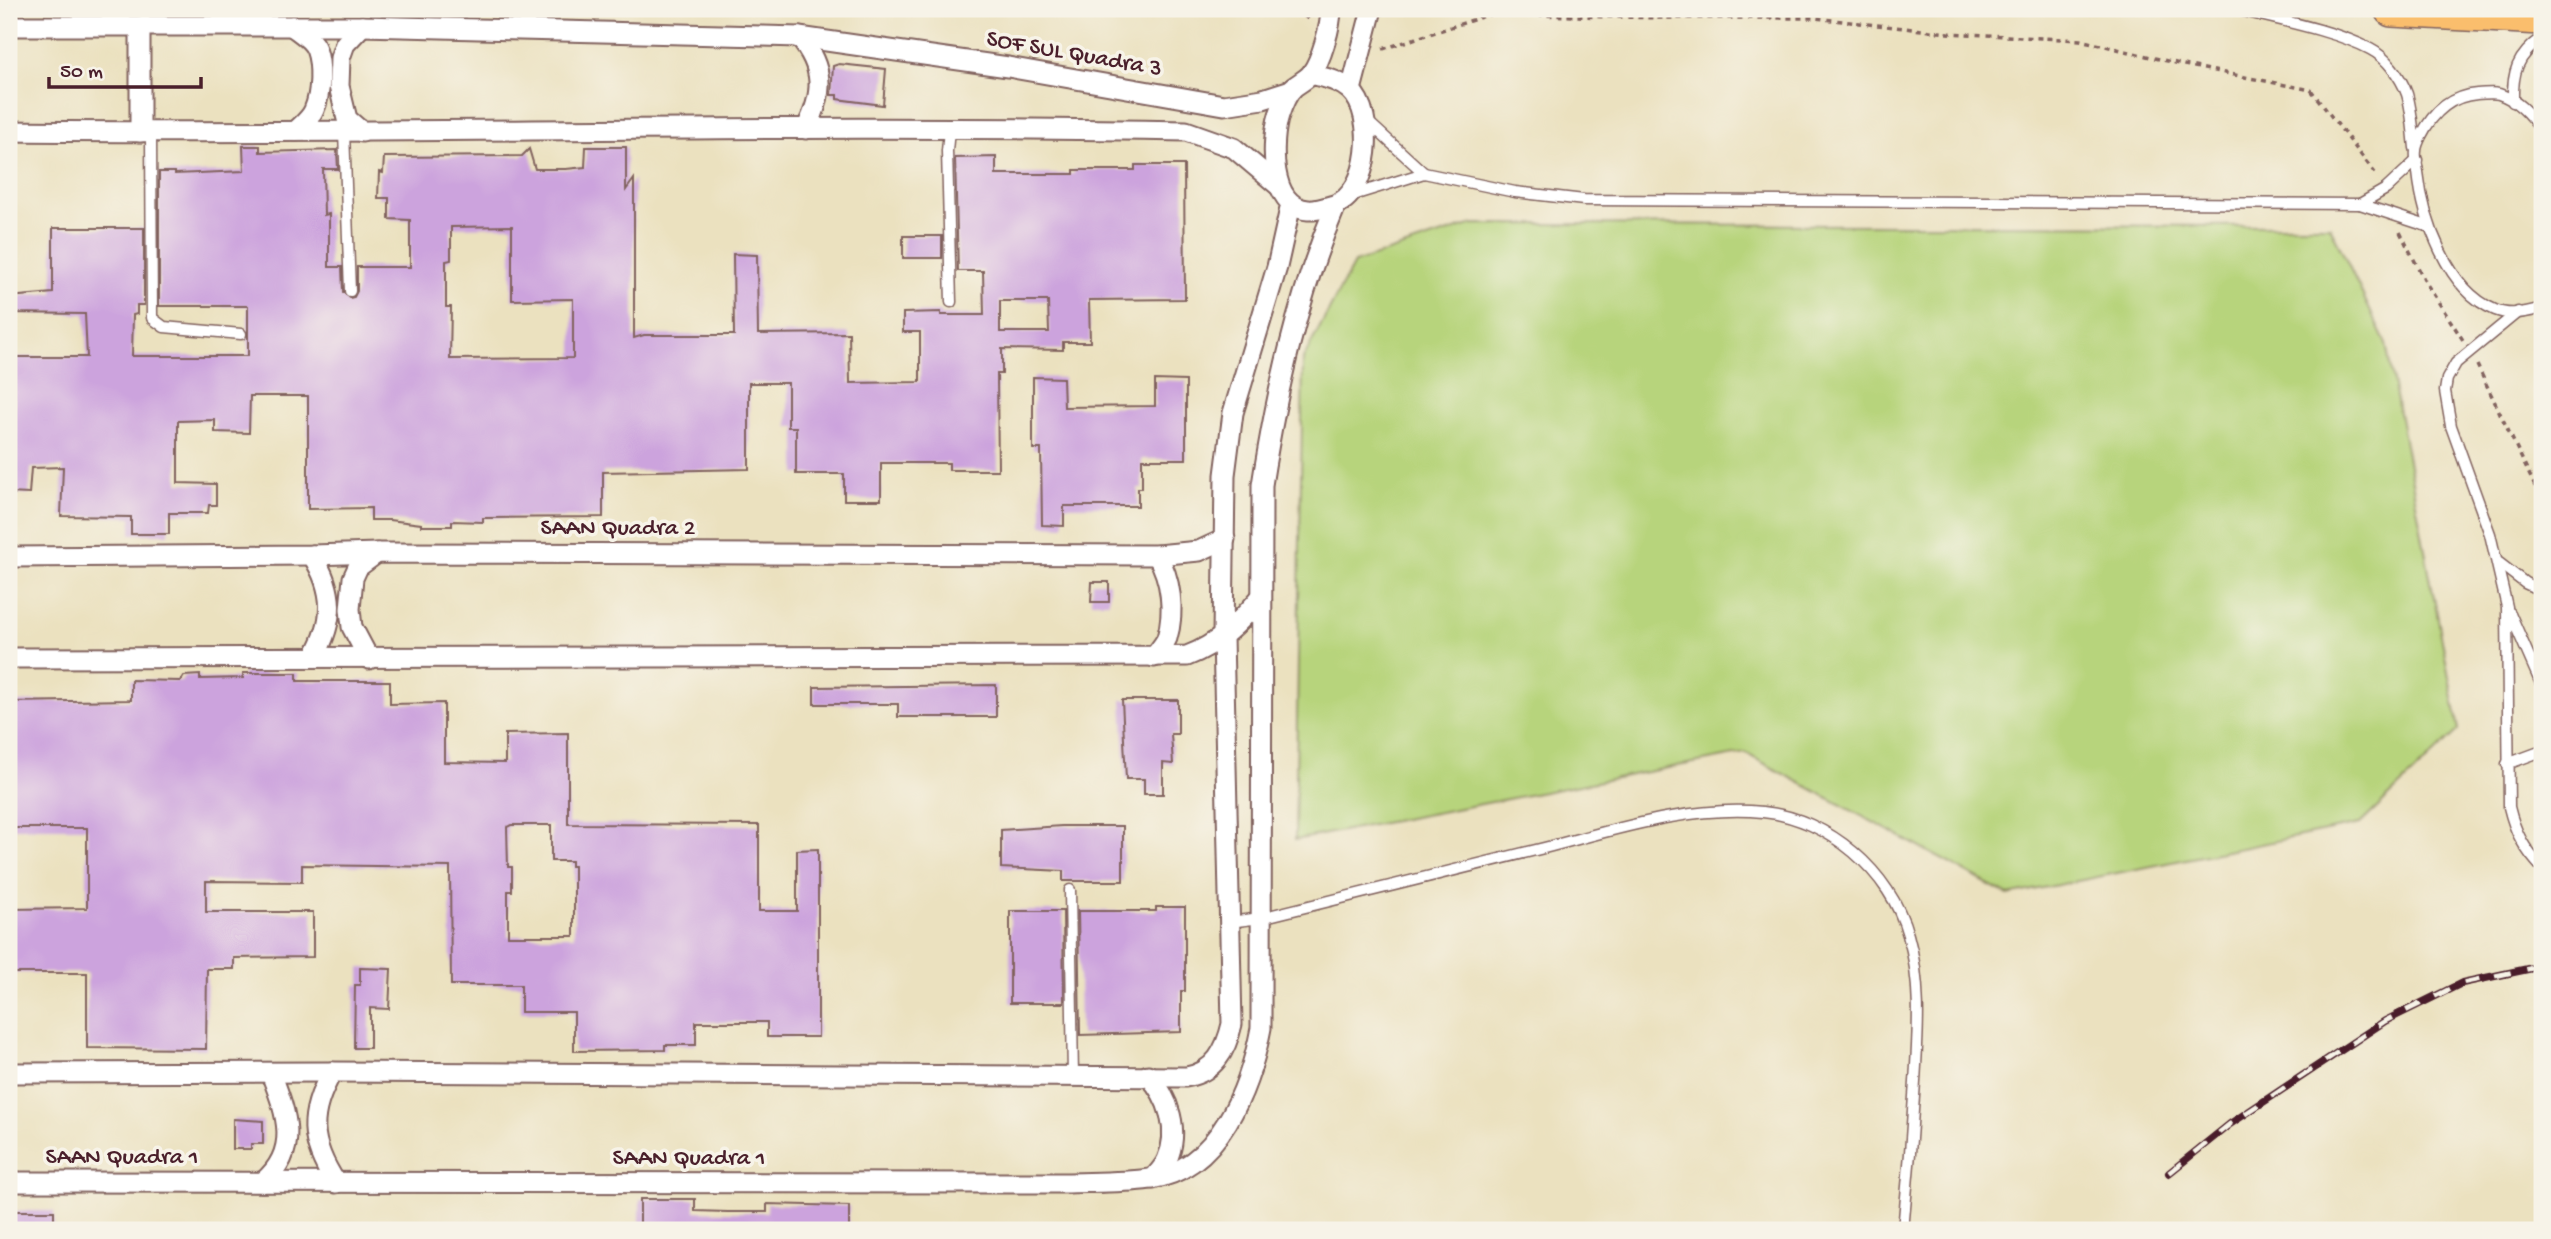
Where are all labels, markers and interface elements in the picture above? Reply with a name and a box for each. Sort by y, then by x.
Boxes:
street label: SOF SUL Quadra 3 [984,25,1164,85]
scale bar [49,46,201,90]
text: 50 m [60,61,103,86]
street label: SAAN Quadra 2 [541,515,696,544]
street label: SAAN Quadra 1 [46,1144,198,1173]
street label: SAAN Quadra 1 [613,1145,765,1174]

